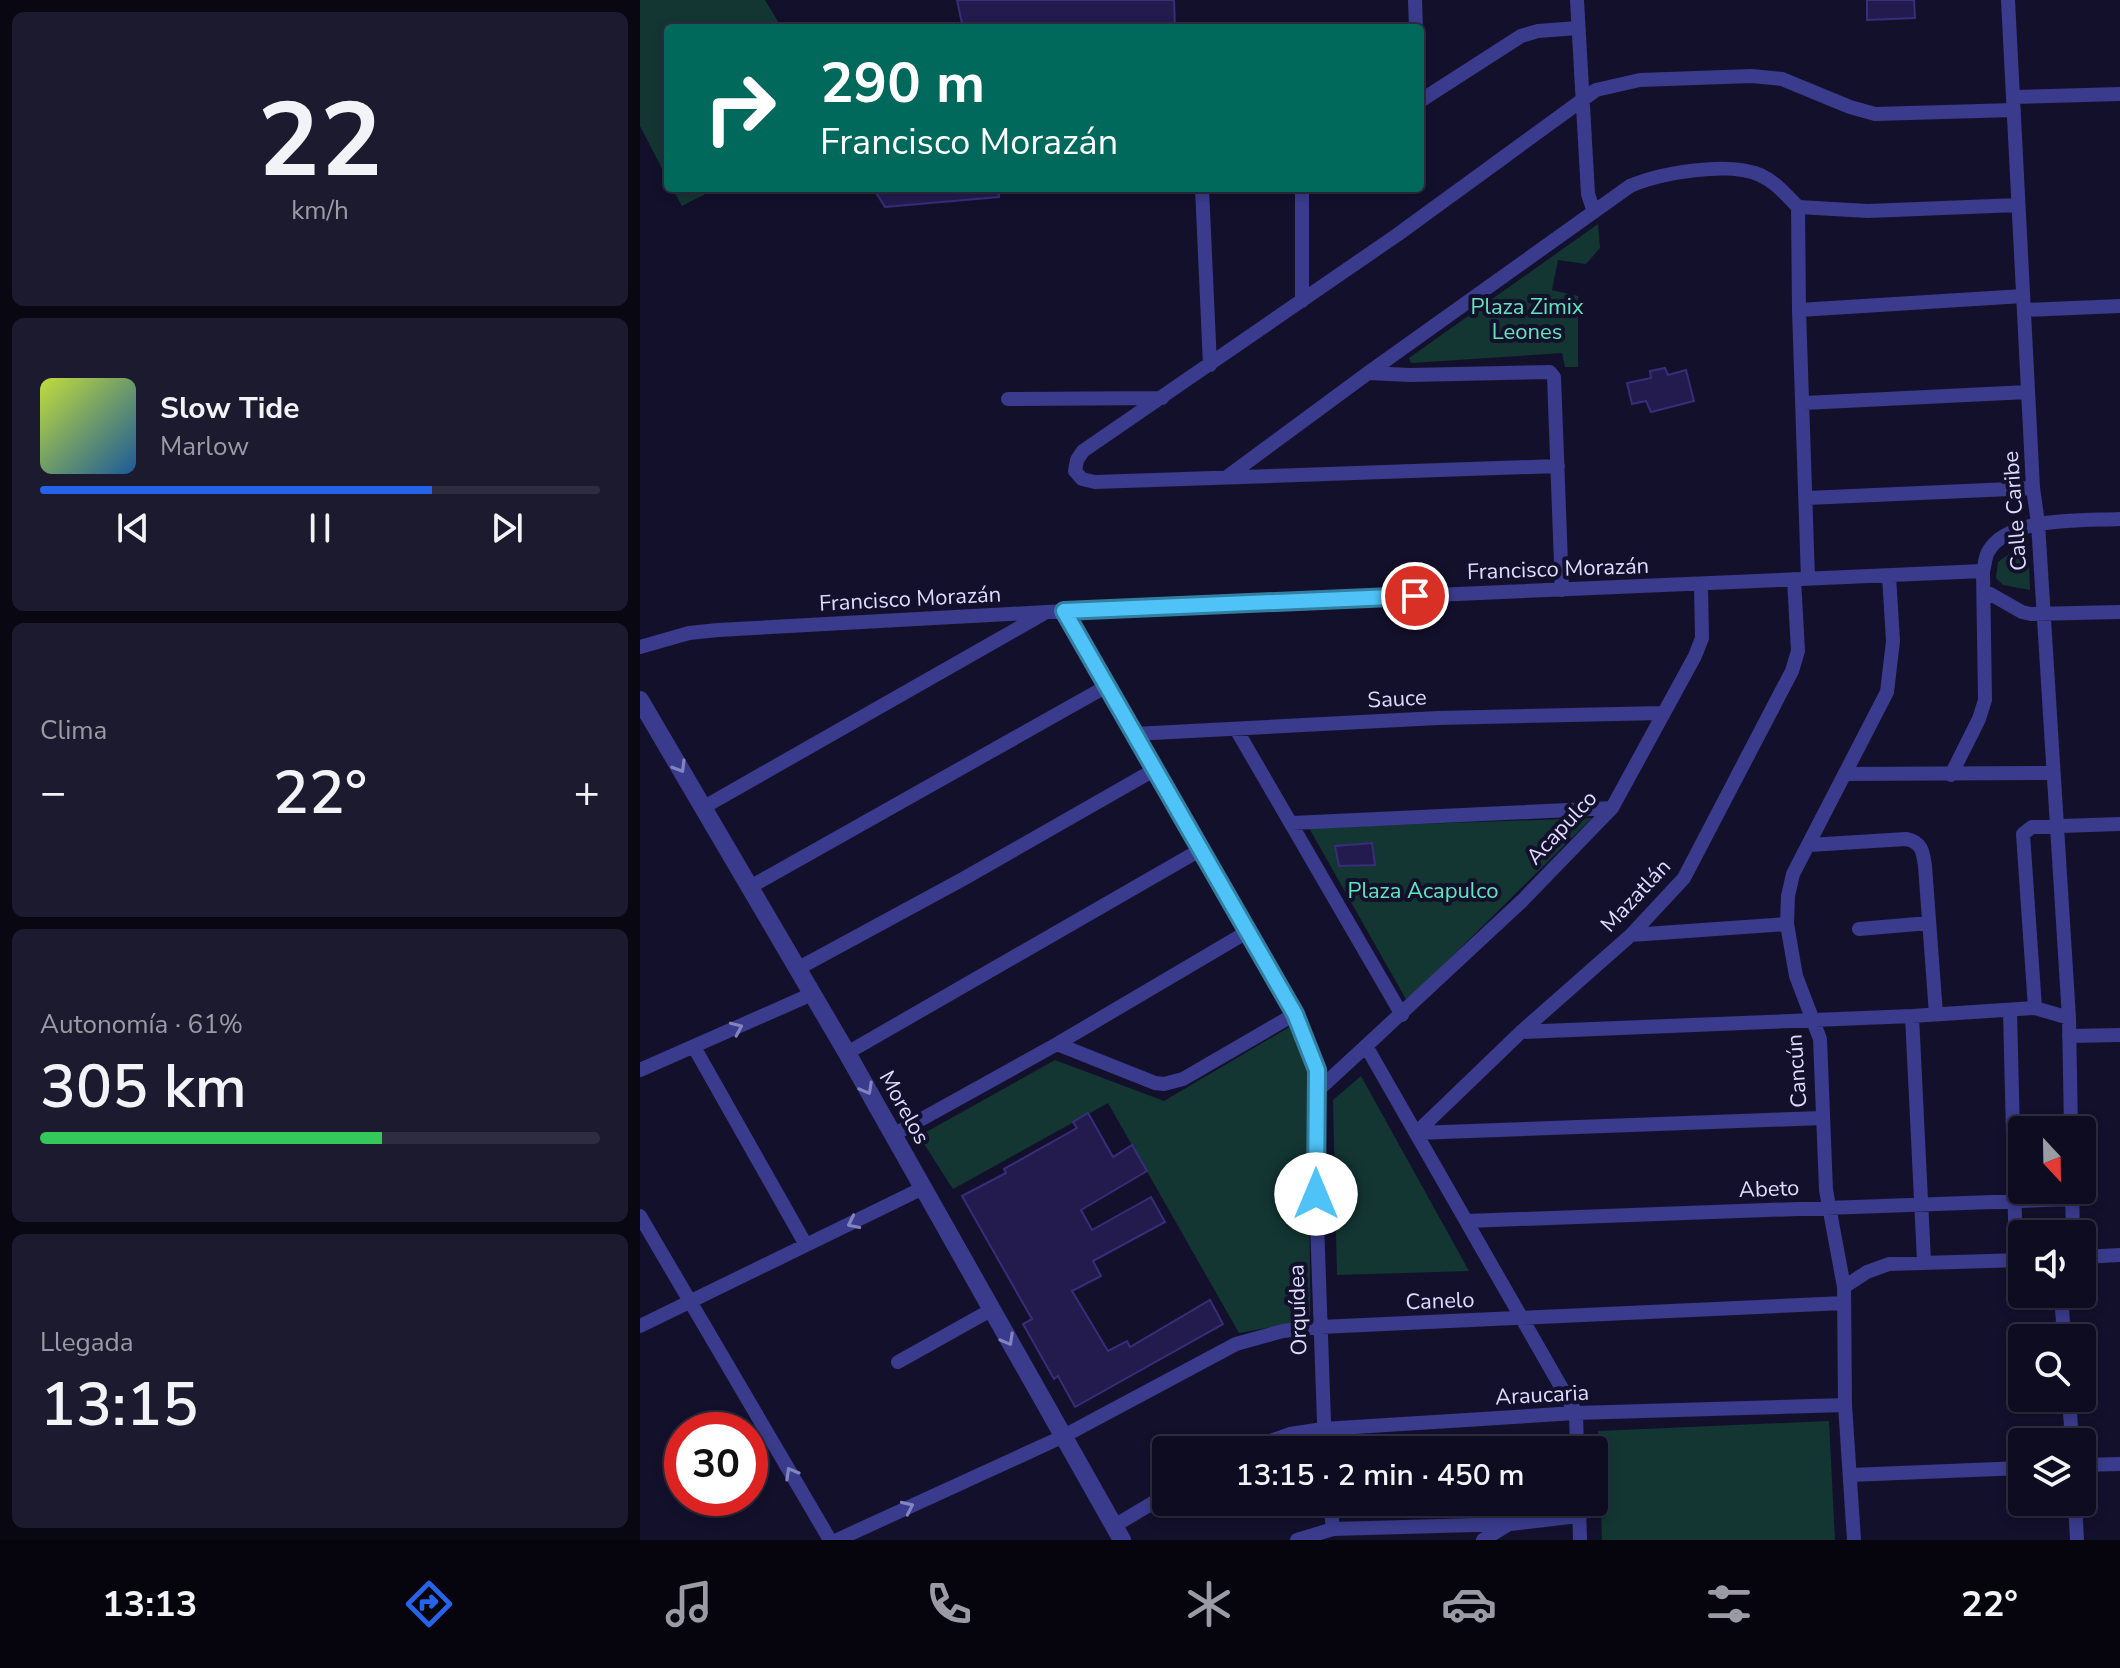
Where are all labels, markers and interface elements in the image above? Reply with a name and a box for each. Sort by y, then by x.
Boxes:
text: 290 m [820,45,985,122]
icon: right [688,56,792,160]
text: 22 [258,70,382,212]
text: Francisco Morazán [820,118,1118,167]
text: km/h [291,193,349,228]
park label: Plaza Zimix Leones [1470,292,1584,347]
text: Slow Tide [160,388,300,429]
text: Marlow [160,429,249,464]
street label: Calle Caribe [1996,450,2034,572]
icon: previous [111,506,155,550]
icon: pause [298,506,342,550]
icon: next [485,506,529,550]
street label: Francisco Morazán [1466,551,1650,587]
pin [1381,562,1449,630]
icon: arrive [1393,574,1437,618]
street label: Francisco Morazán [818,579,1002,619]
street label: Sauce [1367,682,1427,716]
text: Clima [40,713,107,748]
text: 22° [273,752,367,834]
one-way arrow [670,758,686,773]
text: − [40,763,66,823]
text: + [574,763,600,823]
street label: Acapulco [1520,784,1604,871]
street label: Mazatlán [1594,852,1678,939]
park label: Plaza Acapulco [1348,876,1498,906]
text: Autonomía · 61% [40,1007,243,1042]
one-way arrow [729,1022,743,1038]
street label: Cancún [1779,1033,1815,1109]
text: 305 km [40,1046,247,1128]
street label: Morelos [872,1065,937,1150]
one-way arrow [857,1080,873,1095]
north arrow [2008,1116,2096,1204]
map controls [2008,1116,2096,1516]
position arrow [1274,1152,1358,1236]
street label: Abeto [1738,1173,1800,1205]
one-way arrow [846,1213,861,1228]
button: sound [2008,1220,2096,1308]
street label: Orquídea [1281,1264,1315,1356]
street label: Canelo [1405,1285,1475,1317]
button: search [2008,1324,2096,1412]
text: Llegada [40,1325,133,1360]
one-way arrow [998,1331,1014,1346]
text: 13:15 [40,1364,198,1446]
street label: Araucaria [1494,1378,1590,1412]
speed limit sign: 30 [664,1412,768,1516]
button: layers [2008,1428,2096,1516]
text: 13:15 · 2 min · 450 m [1235,1455,1525,1496]
one-way arrow [785,1467,801,1481]
one-way arrow [900,1501,914,1517]
icon: directions [401,1576,457,1632]
icon: music [661,1576,717,1632]
icon: phone [921,1576,977,1632]
icon: climate [1181,1576,1237,1632]
icon: car [1441,1576,1497,1632]
icon: filters [1701,1576,1757,1632]
text: 13:13 [102,1580,197,1629]
text: 22° [1961,1580,2018,1629]

